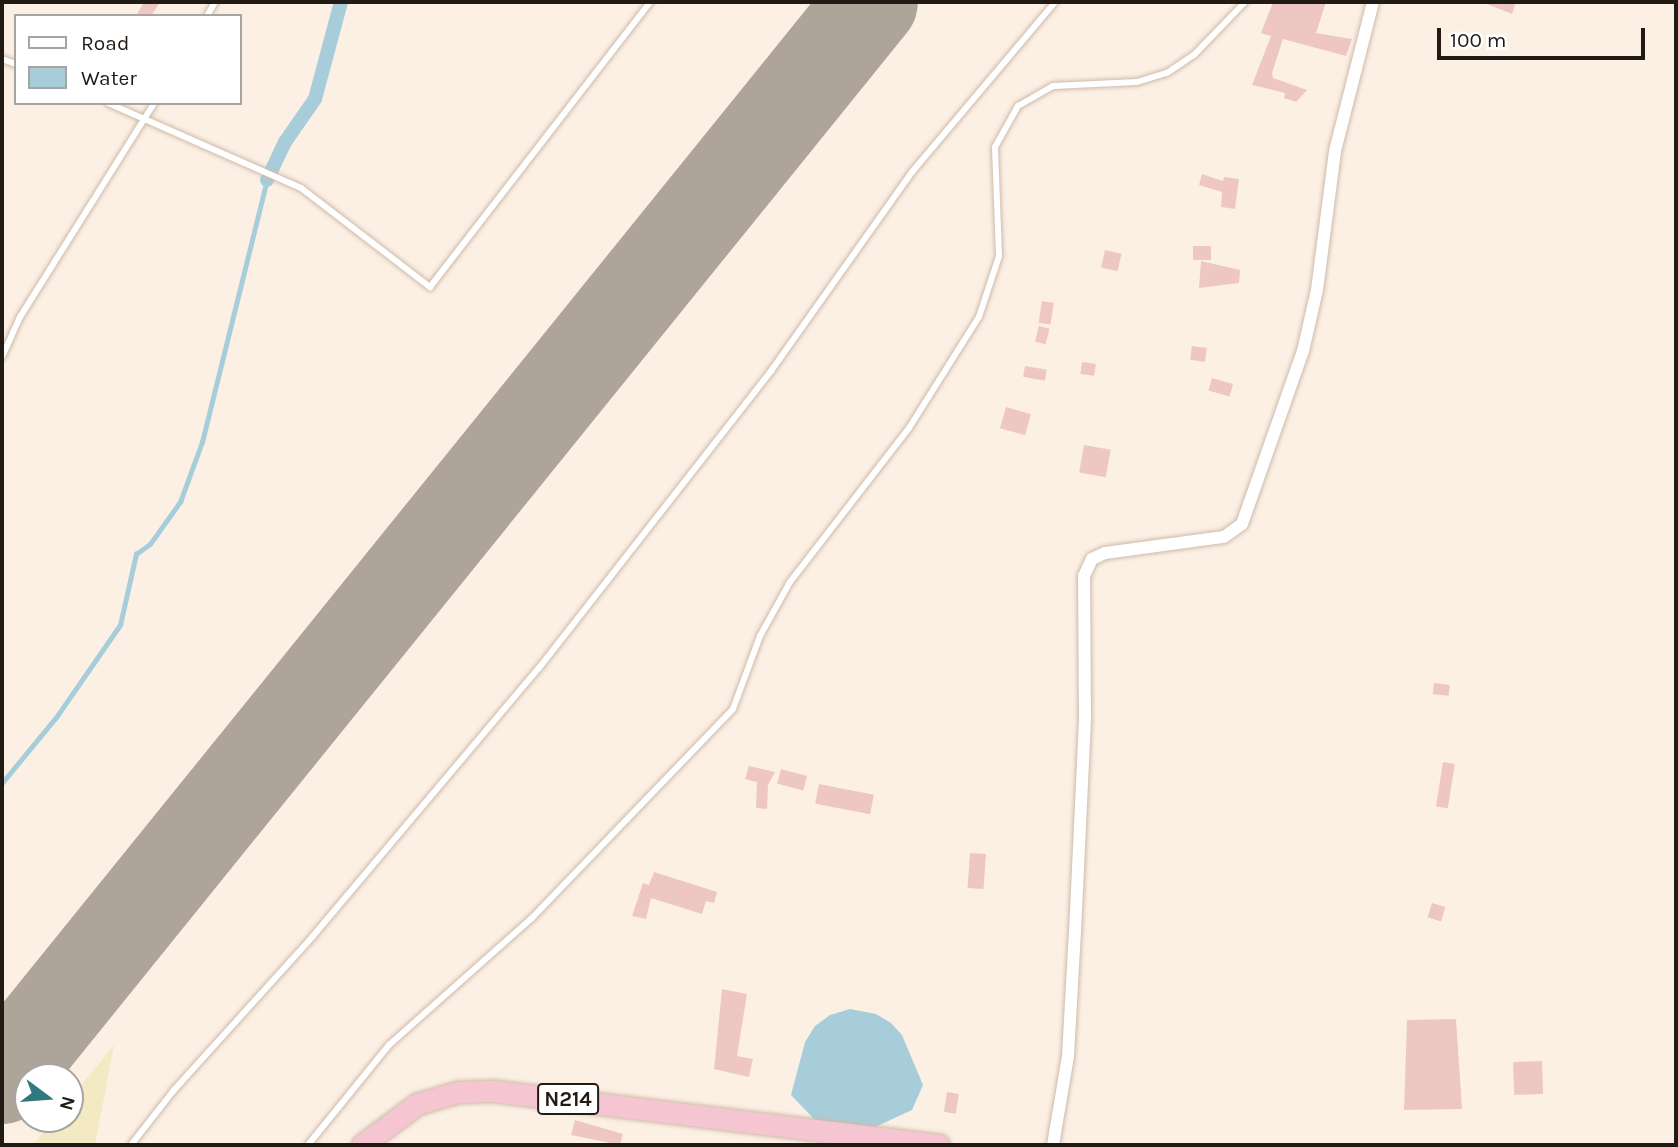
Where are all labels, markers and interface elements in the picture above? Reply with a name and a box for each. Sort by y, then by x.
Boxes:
legend [14,14,242,105]
scale bar [1440,14,1648,58]
text: 100 m [1450,28,1507,52]
text: Road [81,31,129,55]
text: Water [81,66,137,90]
north arrow [14,1063,84,1133]
road number: N214 [536,1082,600,1116]
text: N [55,1094,80,1113]

